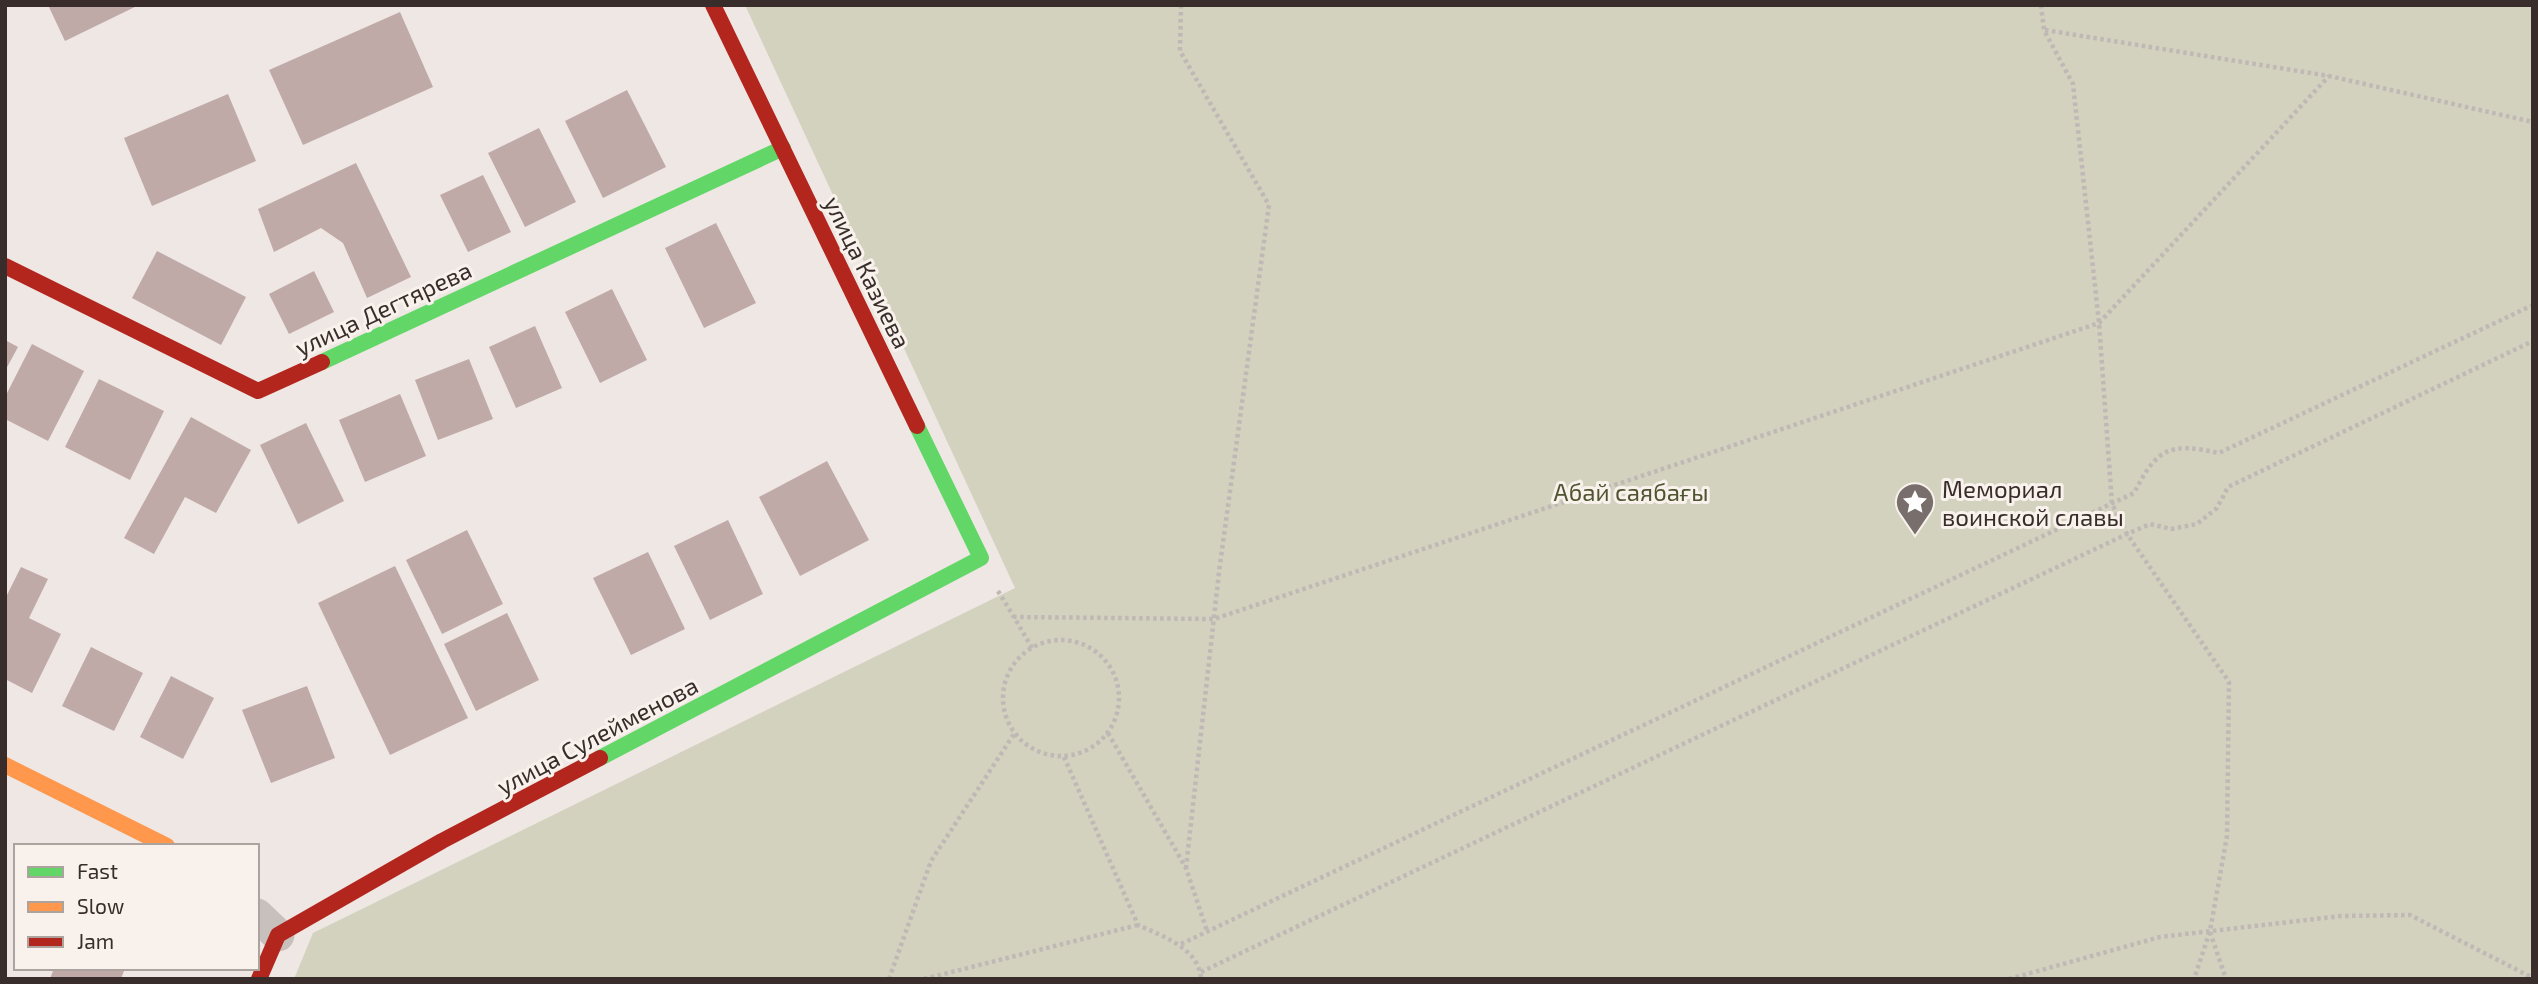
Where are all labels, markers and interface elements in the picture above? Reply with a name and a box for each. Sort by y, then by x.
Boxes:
street label: улица Казиева [818,191,917,353]
street label: улица Дегтярева [290,254,476,362]
place label: Мемориал воинской славы [1942,474,2124,531]
park label: Абай саябағы [1554,477,1708,506]
place icon: Мемориал воинской славы [1894,481,1936,536]
street label: улица Сулейменова [492,670,703,801]
legend [14,844,259,970]
text: Fast [77,858,118,883]
text: Slow [77,893,124,918]
text: Jam [77,928,114,953]

